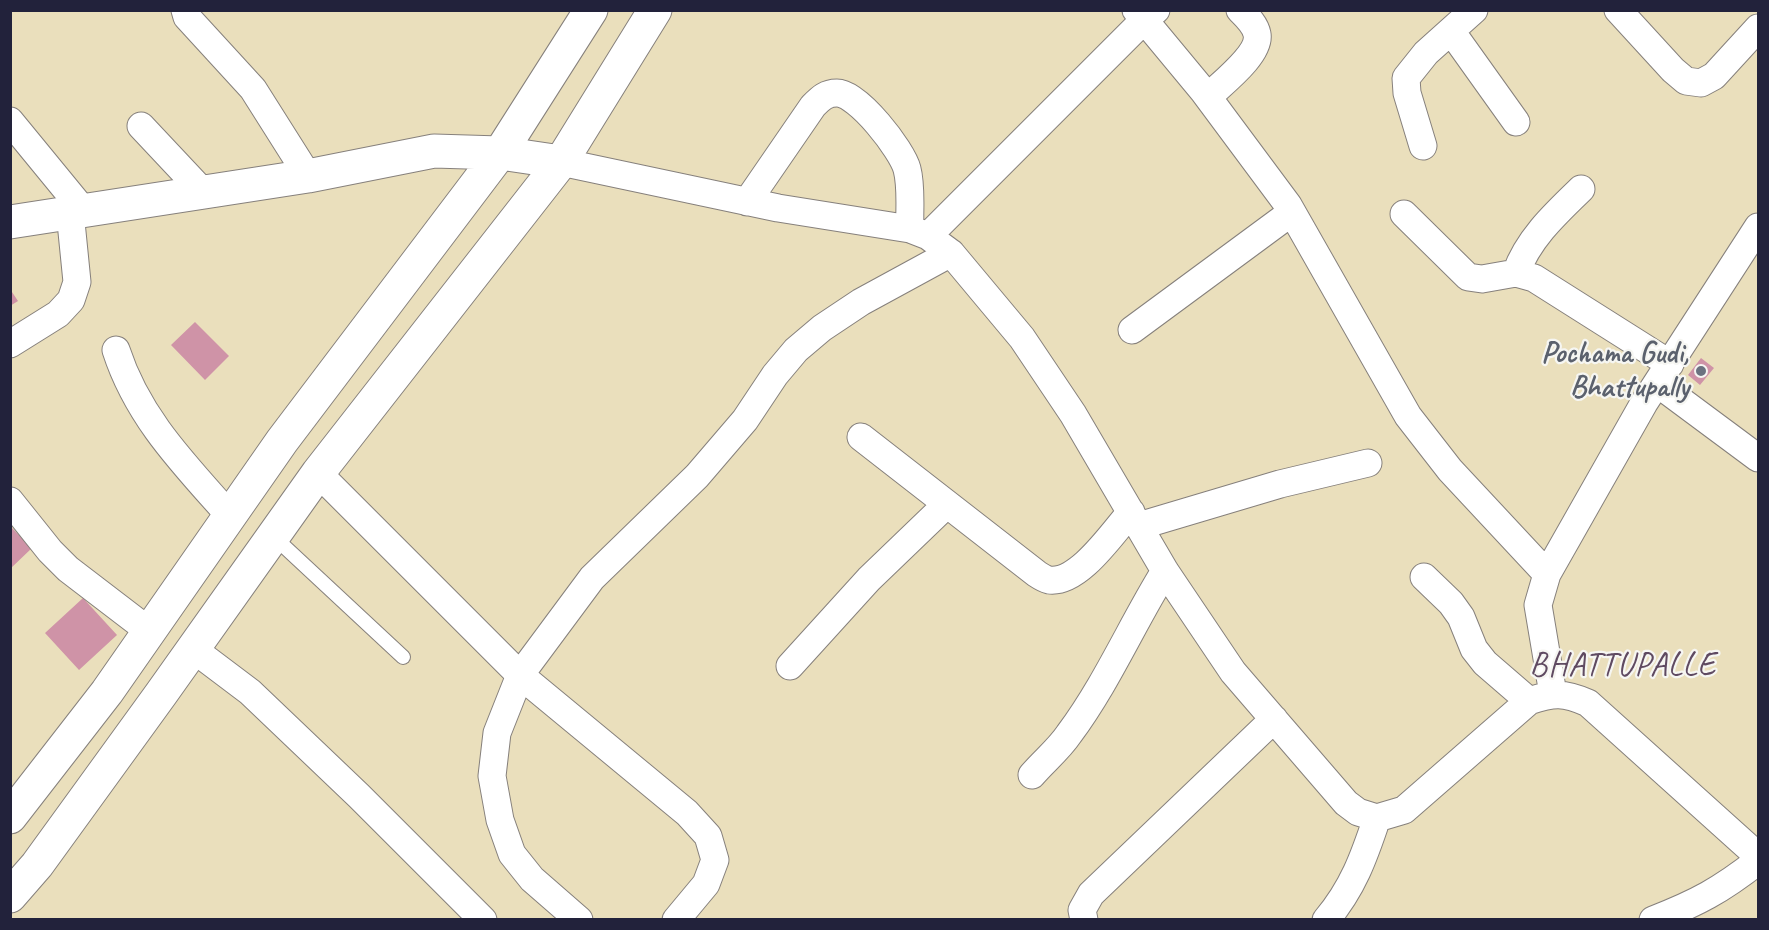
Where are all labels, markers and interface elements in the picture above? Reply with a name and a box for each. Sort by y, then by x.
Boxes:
place label: Pochama Gudi, Bhattupally [1541,336,1689,406]
marker: Pochama Gudi, Bhattupally [1694,364,1708,378]
district label: BHATTUPALLE [1528,646,1718,686]

